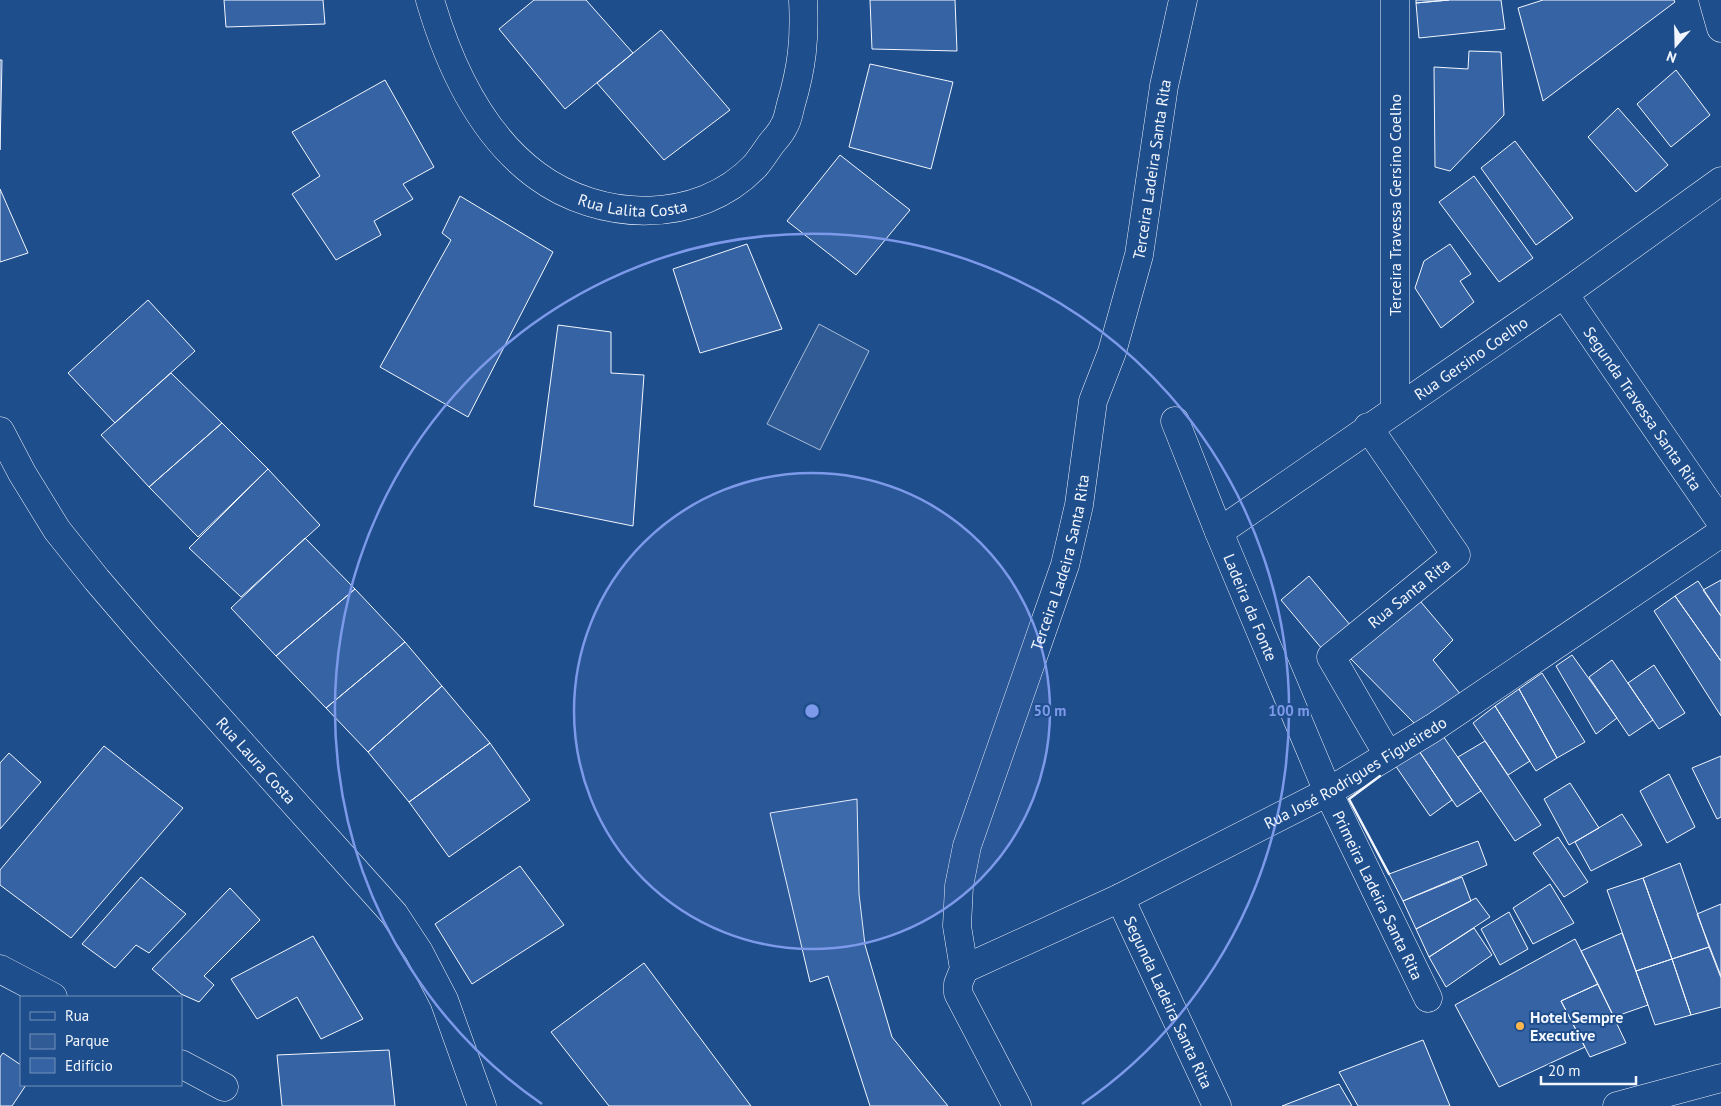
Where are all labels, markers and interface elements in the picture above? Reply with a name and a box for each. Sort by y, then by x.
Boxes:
north arrow [1651,20,1701,70]
text: N [1664,47,1679,67]
street label: Terceira Ladeira Santa Rita [1128,77,1175,262]
street label: Terceira Travessa Gersino Coelho [1385,94,1405,316]
street label: Rua Lalita Costa [575,189,689,221]
street label: Rua Gersino Coelho [1410,312,1532,404]
street label: Segunda Travessa Santa Rita [1579,323,1706,494]
street label: Terceira Ladeira Santa Rita [1026,473,1093,653]
street label: Ladeira da Fonte [1219,551,1282,664]
street label: Rua Santa Rita [1364,554,1454,632]
text: 50 m [1034,701,1066,720]
text: 100 m [1268,701,1310,720]
centre of rings [803,702,821,720]
street label: Rua José Rodrigues Figueiredo [1260,712,1450,833]
street label: Rua Laura Costa [212,713,300,808]
street label: Primeira Ladeira Santa Rita [1328,807,1428,983]
street label: Segunda Ladeira Santa Rita [1120,913,1217,1092]
legend [20,996,182,1086]
text: Rua [65,1006,89,1025]
place label: Hotel Sempre Executive [1530,1007,1623,1045]
marker: Hotel Sempre Executive [1514,1020,1526,1032]
text: Parque [65,1031,109,1050]
scale bar [1541,1054,1636,1086]
text: Edifício [65,1056,113,1075]
text: 20 m [1548,1061,1581,1080]

